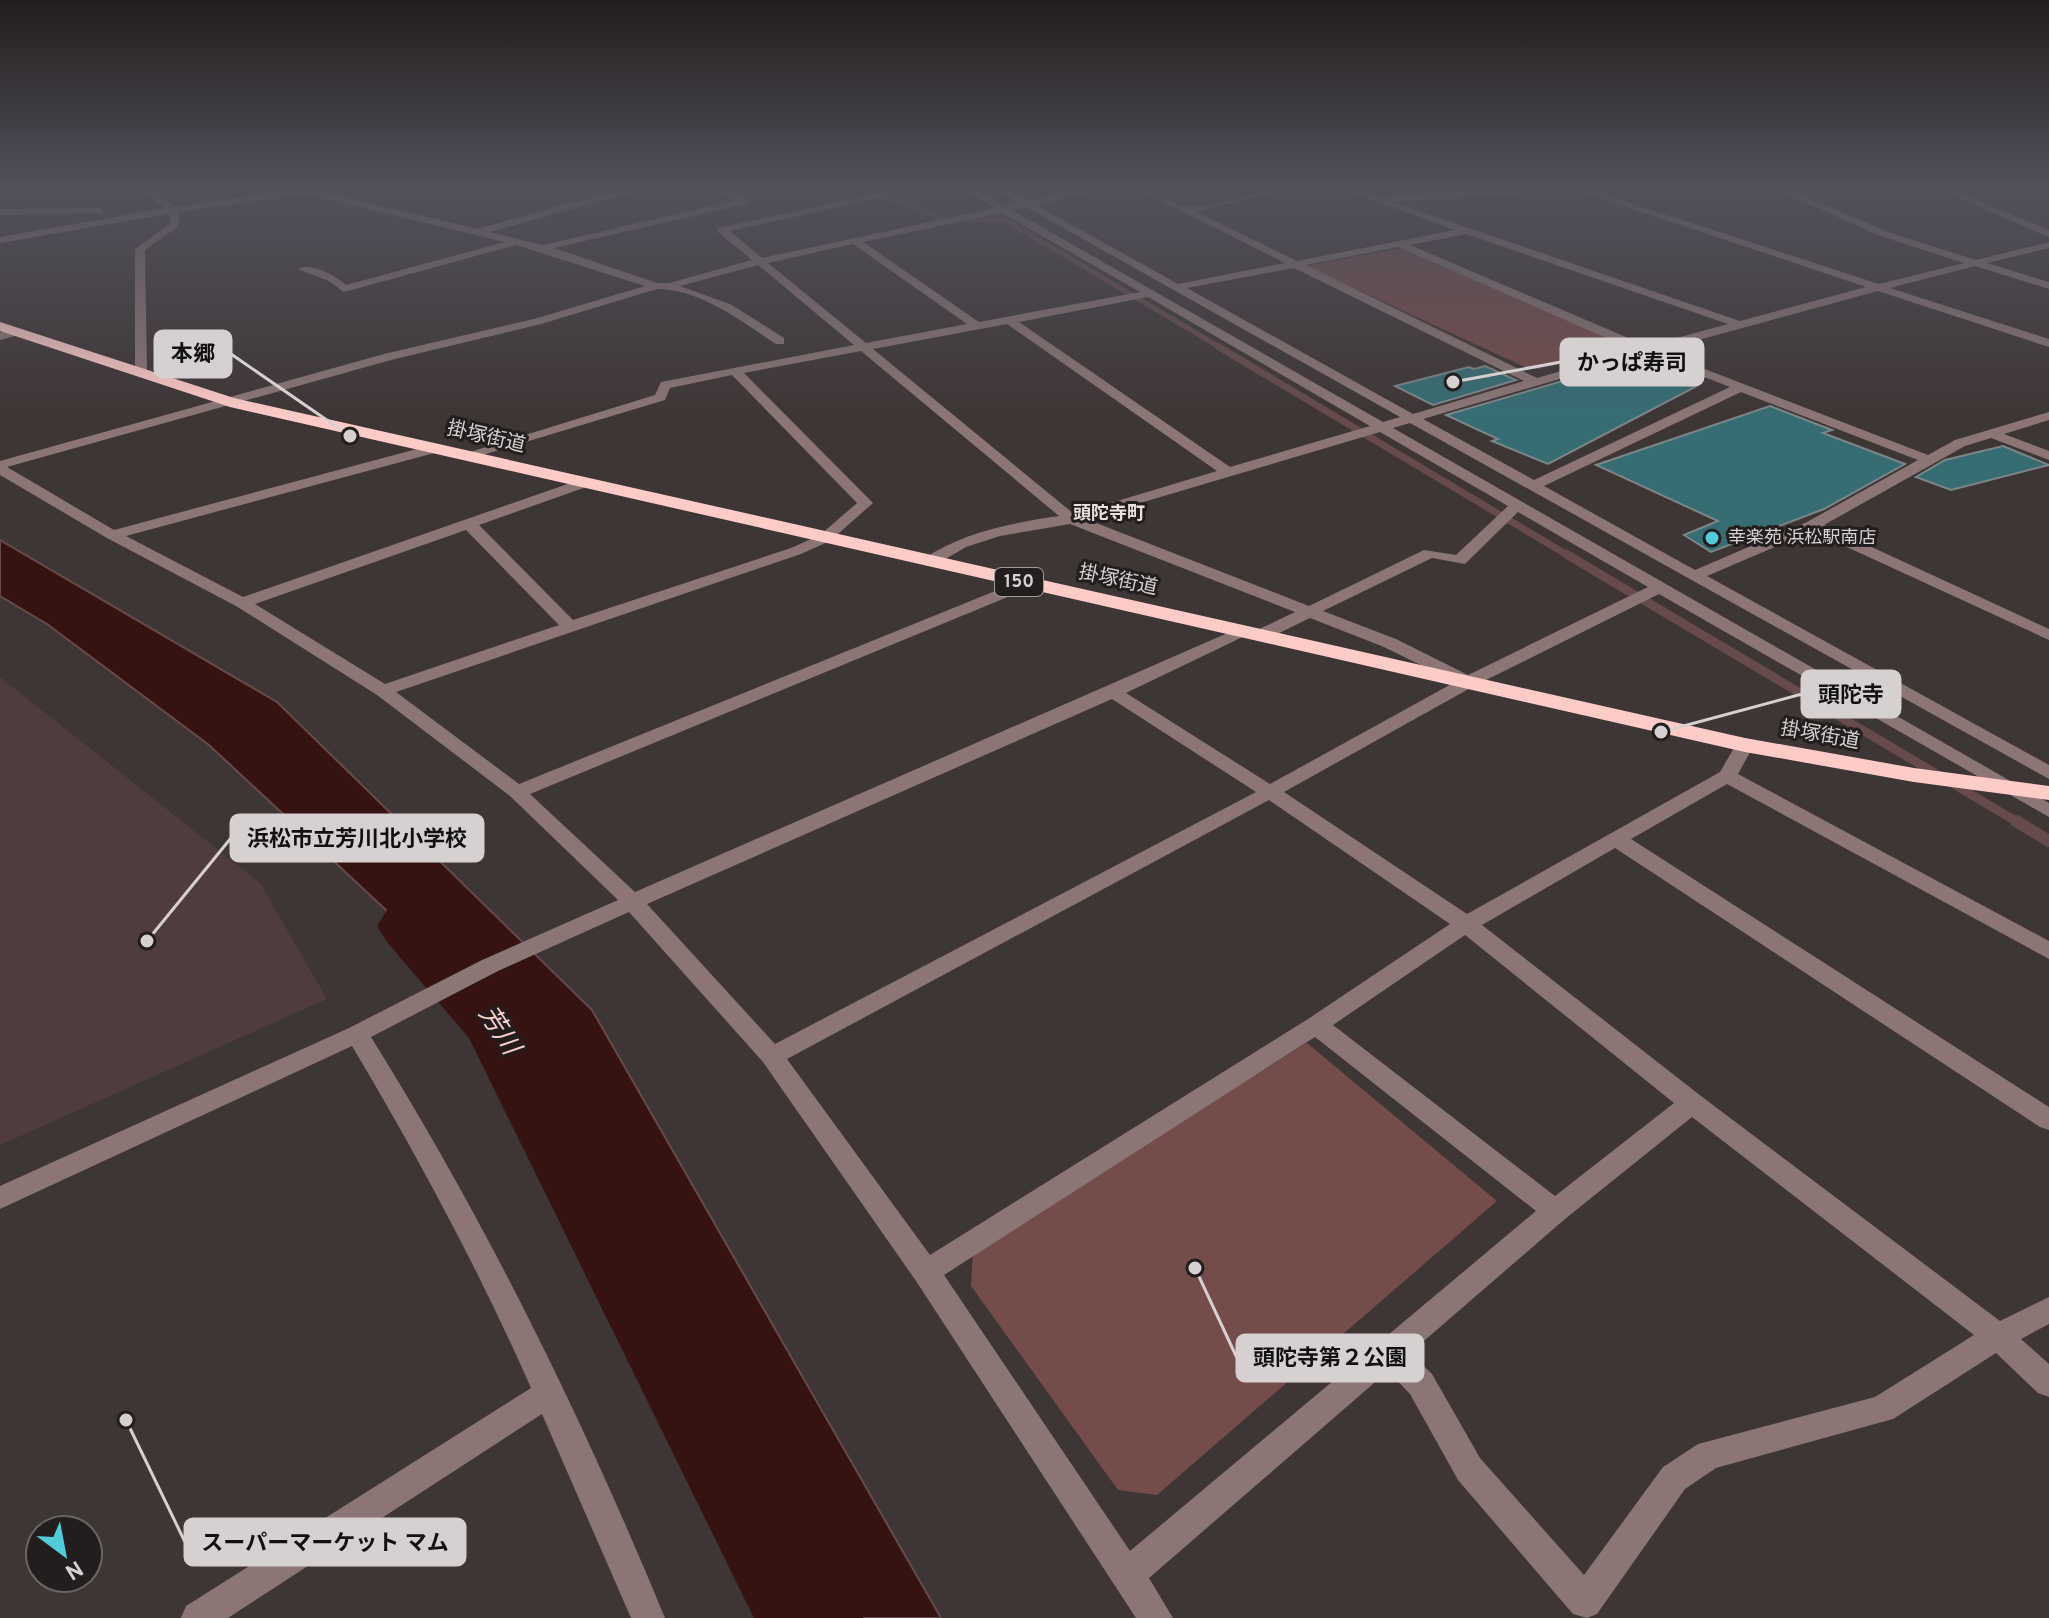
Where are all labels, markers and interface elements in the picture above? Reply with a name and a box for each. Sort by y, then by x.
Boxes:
callout: 本郷 [155,331,231,377]
callout: かっぱ寿司 [1561,339,1703,385]
text: 本郷 [171,342,215,369]
text: かっぱ寿司 [1577,351,1687,378]
street label: 掛塚街道 [444,416,528,460]
district label: 頭陀寺町 [1073,503,1145,526]
place label: 幸楽苑 浜松駅南店 [1728,527,1876,550]
marker: 幸楽苑 浜松駅南店 [1703,529,1721,547]
street label: 掛塚街道 [1076,560,1160,602]
road number: 150 [995,568,1043,596]
callout: 頭陀寺 [1802,671,1900,717]
text: 頭陀寺 [1818,683,1884,710]
street label: 掛塚街道 [1778,716,1862,756]
callout: 浜松市立芳川北小学校 [231,815,483,861]
text: 浜松市立芳川北小学校 [247,827,467,854]
water label: 芳川 [470,1000,528,1064]
callout: 頭陀寺第２公園 [1237,1335,1423,1381]
text: 頭陀寺第２公園 [1253,1346,1407,1373]
north arrow [24,1514,104,1594]
callout: スーパーマーケット マム [185,1519,465,1565]
text: スーパーマーケット マム [201,1531,449,1558]
text: N [59,1553,87,1584]

